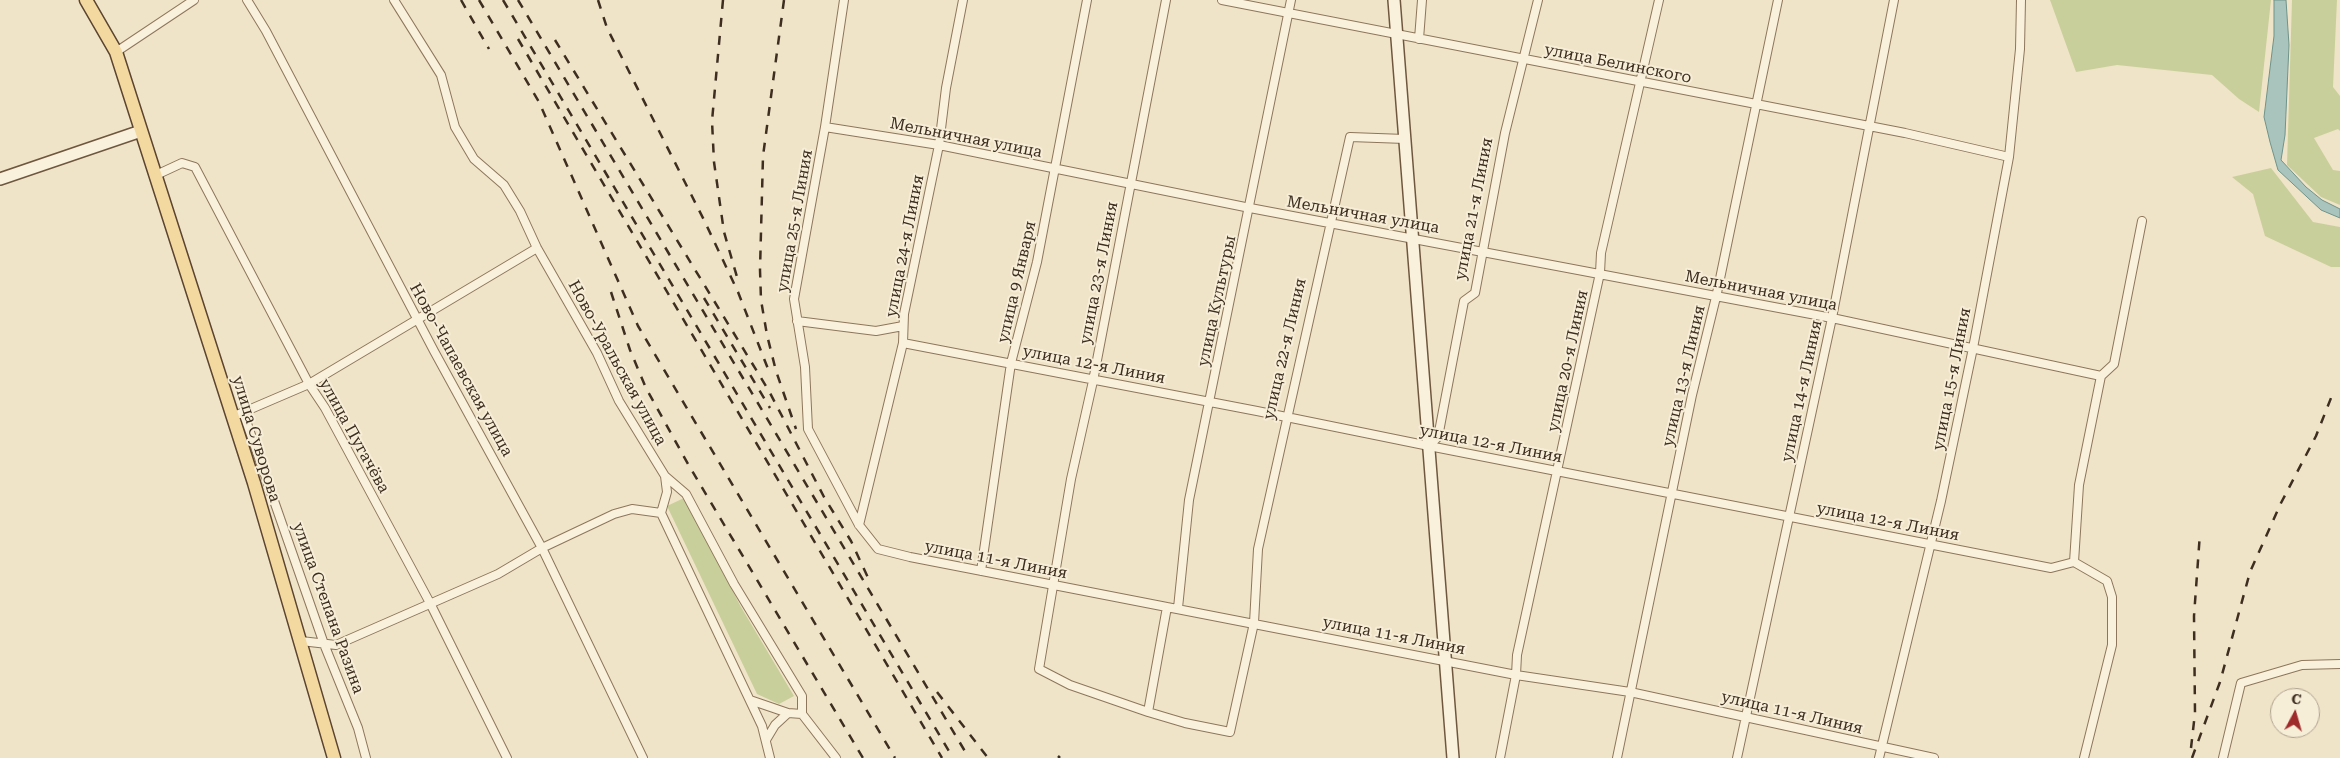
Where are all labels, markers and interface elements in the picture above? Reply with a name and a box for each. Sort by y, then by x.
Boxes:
street label: улица Белинского [1543,40,1693,88]
street label: Мельничная улица [888,114,1044,162]
street label: улица 21-я Линия [1451,136,1497,282]
street label: улица 25-я Линия [773,148,817,294]
street label: улица 24-я Линия [882,173,928,319]
street label: Мельничная улица [1285,192,1441,238]
street label: улица 23-я Линия [1076,200,1122,346]
street label: улица 9 Января [994,219,1040,345]
street label: улица Культуры [1194,234,1240,368]
street label: Мельничная улица [1683,267,1839,315]
street label: улица 22-я Линия [1259,276,1311,422]
street label: Ново-Уральская улица [564,277,670,449]
street label: Ново-Чапаевская улица [405,280,517,460]
street label: улица 20-я Линия [1544,288,1592,434]
street label: улица 13-я Линия [1658,303,1710,449]
street label: улица 15-я Линия [1929,306,1975,452]
street label: улица 14-я Линия [1778,318,1826,464]
street label: улица 12-я Линия [1021,342,1167,388]
street label: улица Суворова [228,374,284,504]
street label: улица Пугачёва [315,375,393,497]
street label: улица 12-я Линия [1418,421,1564,467]
street label: улица 12-я Линия [1815,499,1961,545]
street label: улица Степана Разина [288,520,368,696]
street label: улица 11-я Линия [923,537,1069,583]
street label: улица 11-я Линия [1321,613,1467,659]
street label: улица 11-я Линия [1719,687,1865,739]
north arrow [2270,688,2320,738]
text: С [2291,691,2302,708]

